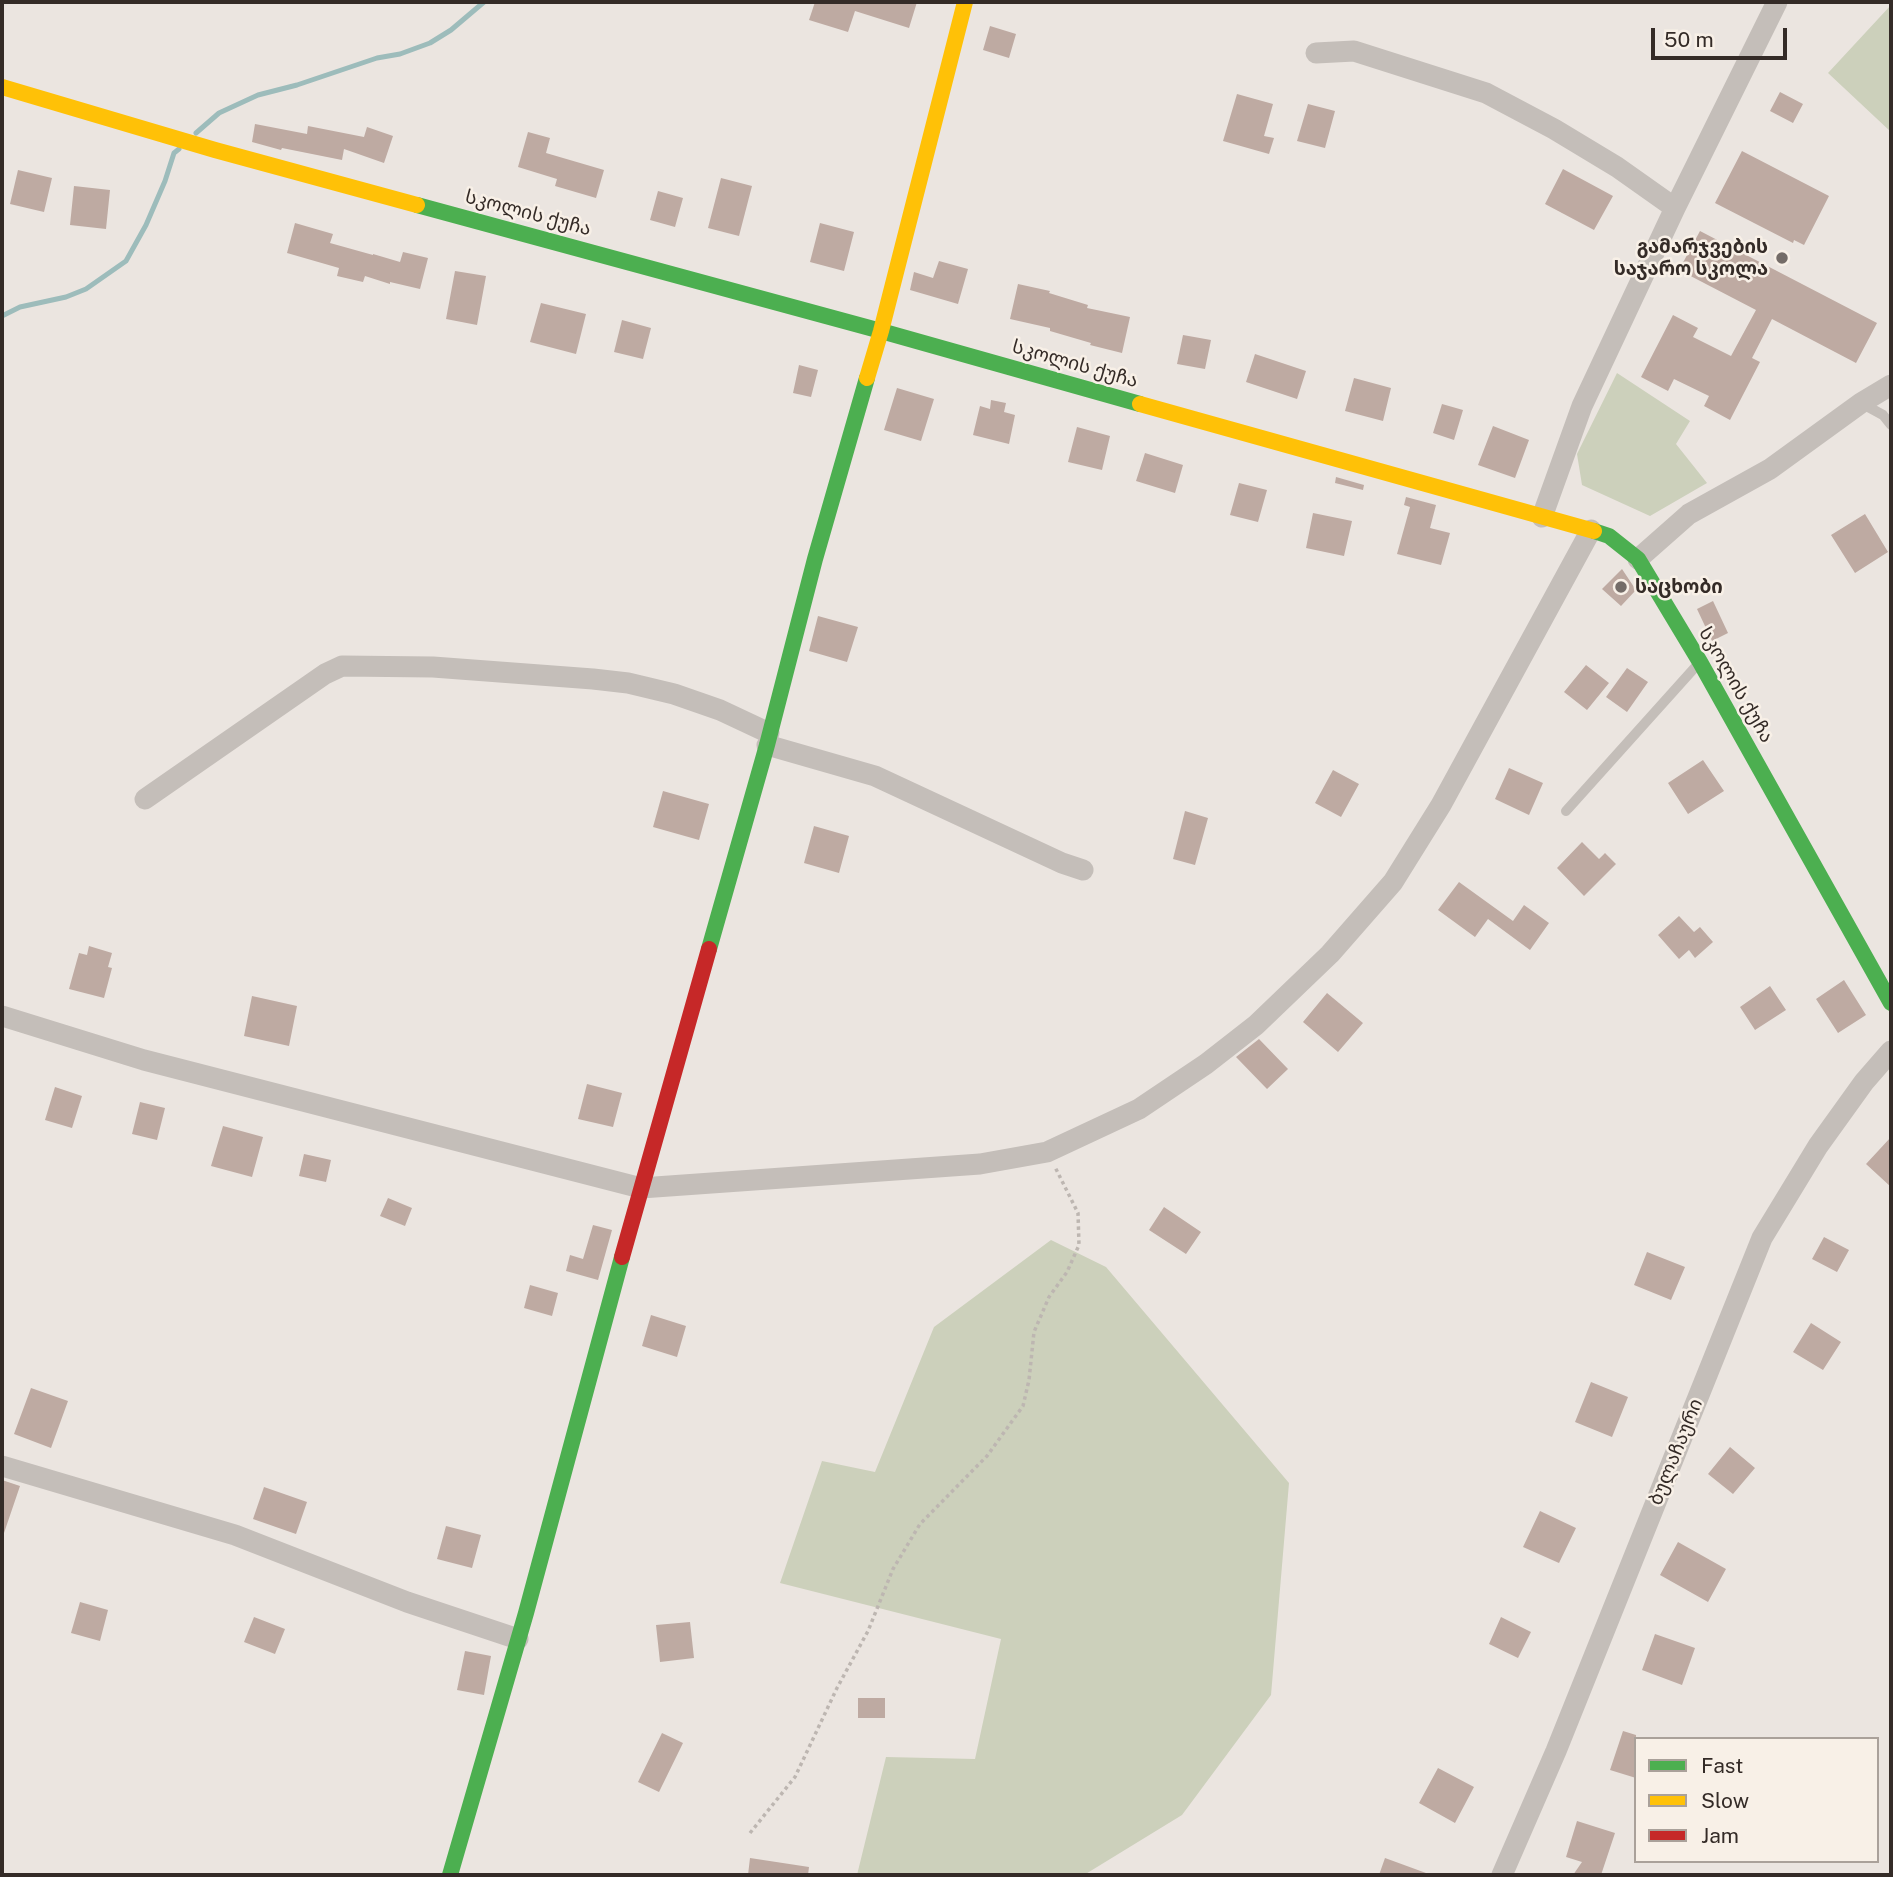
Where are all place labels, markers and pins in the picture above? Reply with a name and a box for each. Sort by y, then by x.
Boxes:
place label: გამარჯვების საჯარო სკოლა [1614,236,1768,280]
marker: გამარჯვების საჯარო სკოლა [1774,250,1790,266]
place label: საცხობი [1635,576,1723,598]
marker: საცხობი [1613,579,1629,595]

